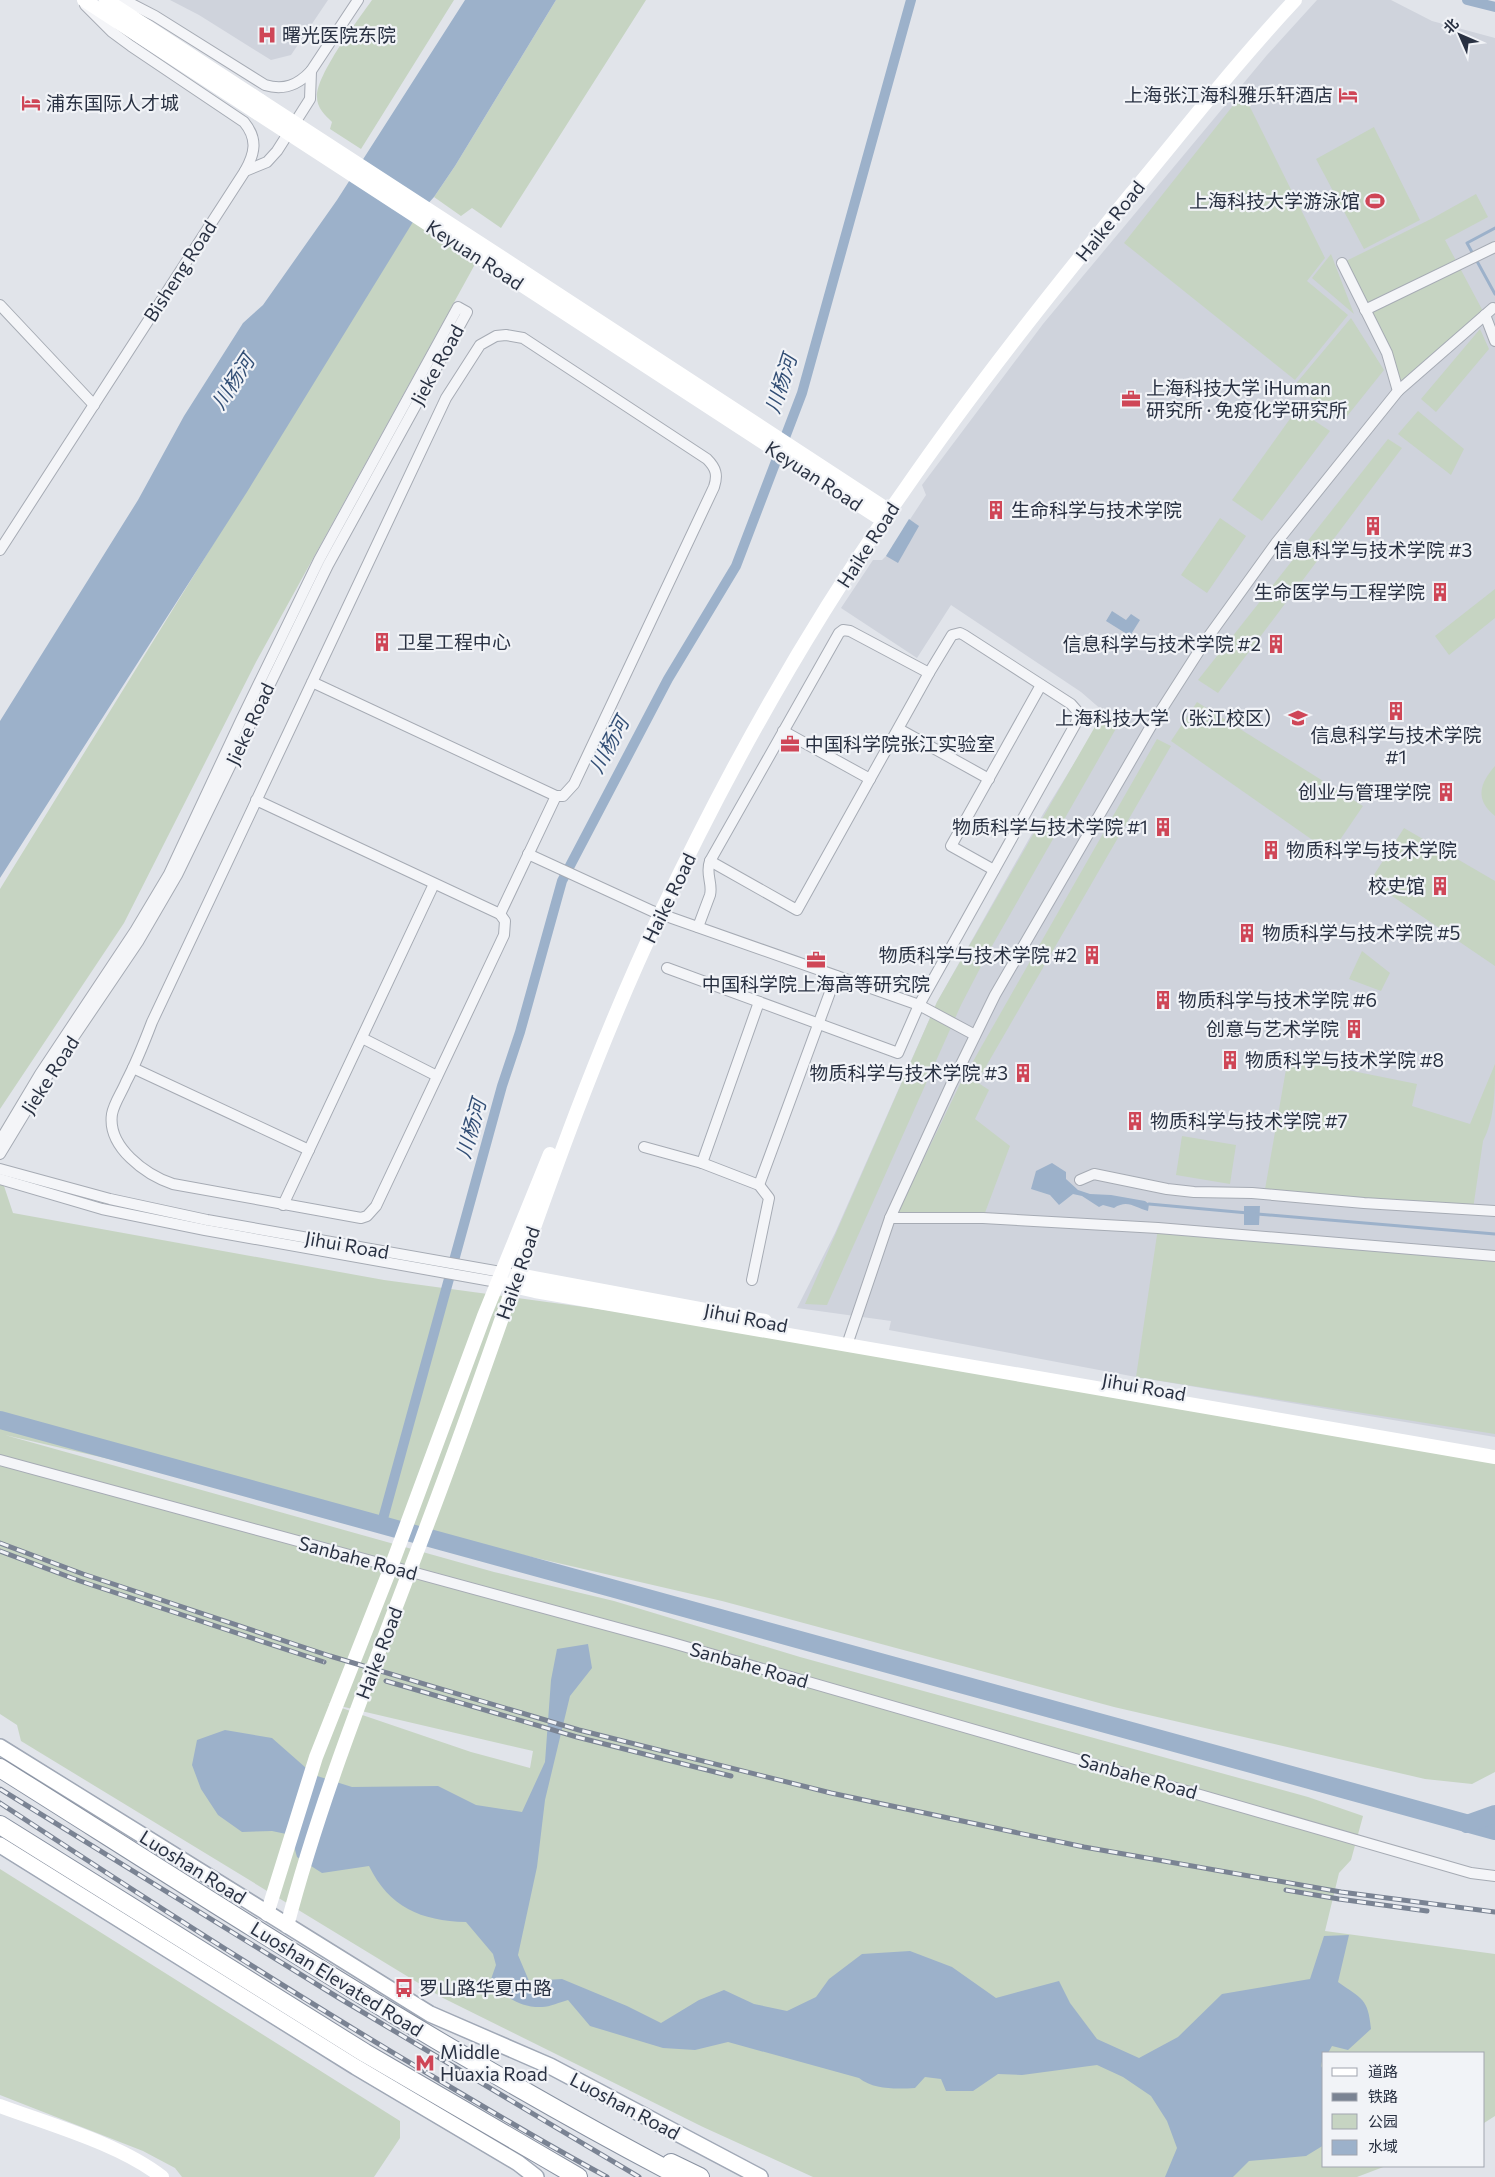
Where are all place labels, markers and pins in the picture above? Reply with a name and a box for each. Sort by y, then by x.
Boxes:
place label: 曙光医院东院 [282,23,396,46]
hospital icon: 曙光医院东院 [256,24,278,46]
place label: 上海张江海科雅乐轩酒店 [1124,83,1333,106]
hotel icon: 上海张江海科雅乐轩酒店 [1337,84,1359,106]
place label: 浦东国际人才城 [46,91,179,114]
hotel icon: 浦东国际人才城 [20,92,42,114]
place label: 上海科技大学游泳馆 [1189,189,1360,212]
sports icon: 上海科技大学游泳馆 [1364,190,1386,212]
place label: 上海科技大学 iHuman 研究所 · 免疫化学研究所 [1146,376,1348,421]
office icon: 上海科技大学 iHuman 研究所 · 免疫化学研究所 [1120,388,1142,410]
place label: 生命科学与技术学院 [1011,498,1182,521]
building icon: 生命科学与技术学院 [985,499,1007,521]
building icon: 信息科学与技术学院 #3 [1362,515,1384,537]
place label: 信息科学与技术学院 #3 [1274,538,1472,561]
place label: 生命医学与工程学院 [1254,580,1425,603]
building icon: 生命医学与工程学院 [1429,581,1451,603]
place label: 卫星工程中心 [397,630,511,653]
building icon: 卫星工程中心 [371,631,393,653]
place label: 信息科学与技术学院 #2 [1063,632,1261,655]
building icon: 信息科学与技术学院 #2 [1265,633,1287,655]
building icon: 信息科学与技术学院 #1 [1385,700,1407,722]
place label: 上海科技大学（张江校区） [1055,706,1283,729]
school or university icon: 上海科技大学（张江校区） [1287,707,1309,729]
place label: 信息科学与技术学院 #1 [1310,723,1482,768]
place label: 中国科学院张江实验室 [805,732,995,755]
office icon: 中国科学院张江实验室 [779,733,801,755]
place label: 创业与管理学院 [1298,780,1431,803]
building icon: 创业与管理学院 [1435,781,1457,803]
place label: 物质科学与技术学院 #1 [952,815,1148,838]
building icon: 物质科学与技术学院 #1 [1152,816,1174,838]
place label: 物质科学与技术学院 [1286,838,1457,861]
building icon: 物质科学与技术学院 [1260,839,1282,861]
place label: 校史馆 [1368,874,1425,897]
building icon: 校史馆 [1429,875,1451,897]
place label: 物质科学与技术学院 #5 [1262,921,1461,944]
building icon: 物质科学与技术学院 #5 [1236,922,1258,944]
place label: 物质科学与技术学院 #2 [879,943,1077,966]
building icon: 物质科学与技术学院 #2 [1081,944,1103,966]
office icon: 中国科学院上海高等研究院 [805,949,827,971]
place label: 中国科学院上海高等研究院 [702,972,930,995]
place label: 物质科学与技术学院 #6 [1178,988,1377,1011]
building icon: 物质科学与技术学院 #6 [1152,989,1174,1011]
place label: 创意与艺术学院 [1206,1017,1339,1040]
building icon: 创意与艺术学院 [1343,1018,1365,1040]
place label: 物质科学与技术学院 #8 [1245,1048,1444,1071]
building icon: 物质科学与技术学院 #8 [1219,1049,1241,1071]
place label: 物质科学与技术学院 #3 [810,1061,1008,1084]
building icon: 物质科学与技术学院 #3 [1012,1062,1034,1084]
place label: 物质科学与技术学院 #7 [1150,1109,1348,1132]
building icon: 物质科学与技术学院 #7 [1124,1110,1146,1132]
place label: 罗山路华夏中路 [419,1976,552,1999]
bus stop icon: 罗山路华夏中路 [393,1977,415,1999]
place label: Middle Huaxia Road [440,2040,548,2085]
metro station icon: Middle Huaxia Road [414,2052,436,2074]

